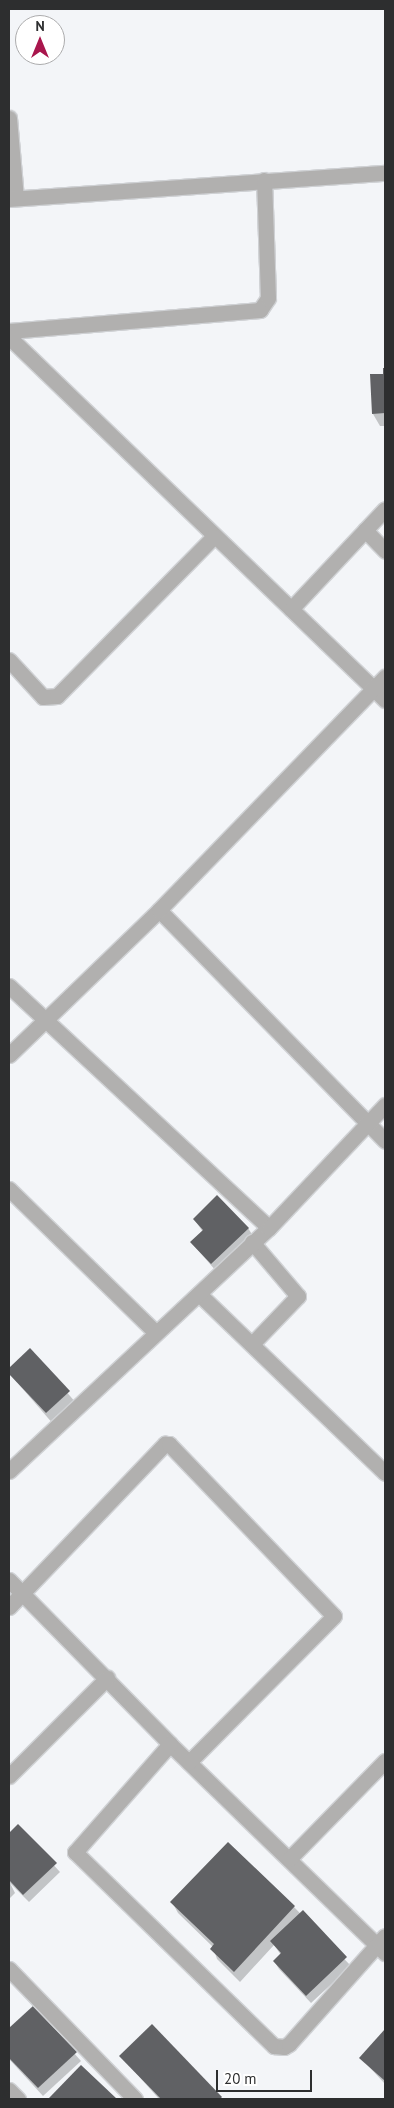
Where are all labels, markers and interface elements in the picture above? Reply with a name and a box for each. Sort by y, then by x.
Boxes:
north arrow [15,15,65,65]
text: N [35,17,45,35]
scale bar [219,2060,315,2092]
text: 20 m [224,2069,257,2088]

